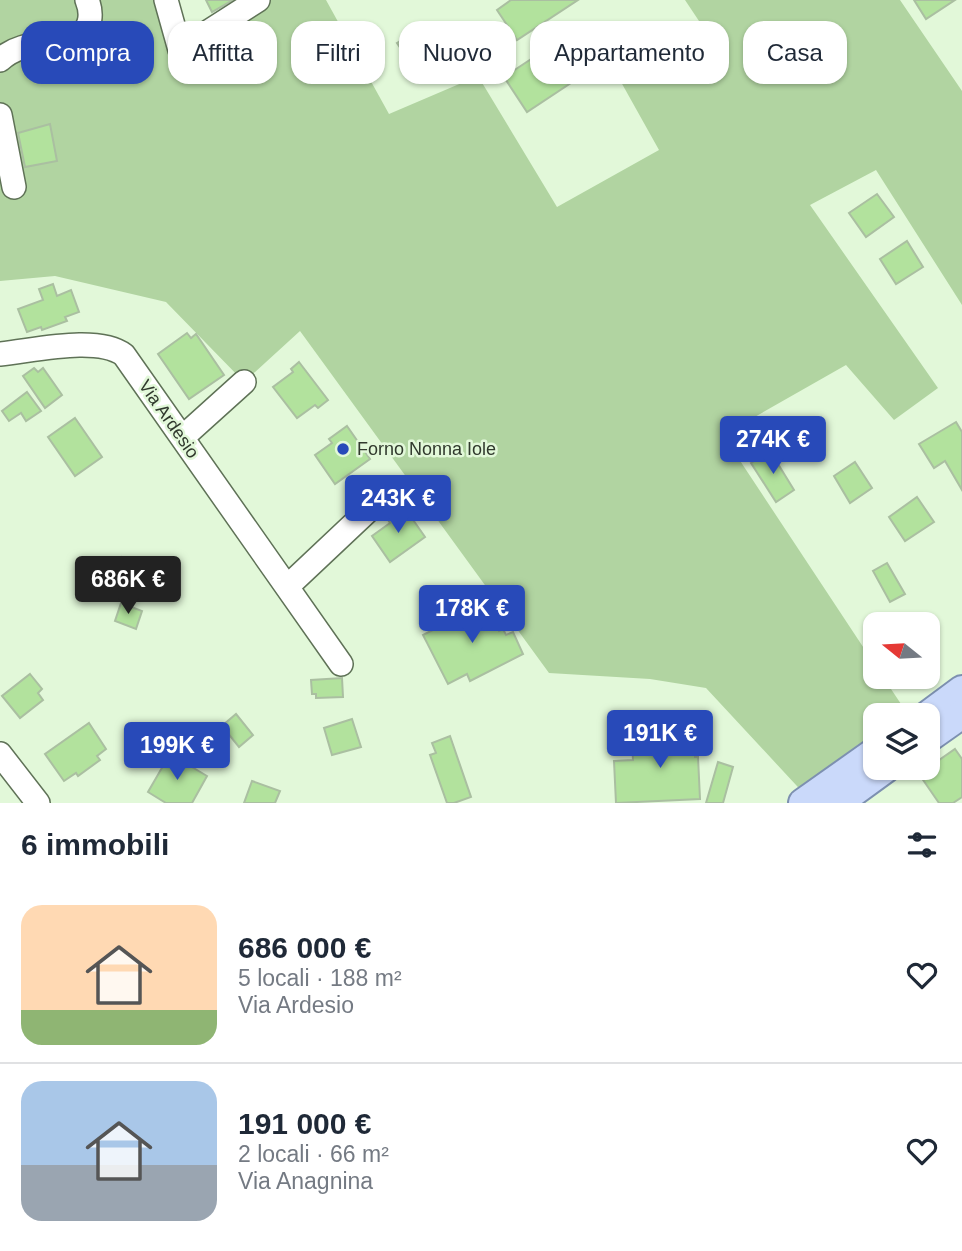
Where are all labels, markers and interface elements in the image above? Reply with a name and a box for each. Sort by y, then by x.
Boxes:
chip: Compra [21,21,154,84]
chip: Affitta [168,21,277,84]
chip: Filtri [291,21,385,84]
chip: Nuovo [399,21,516,84]
chip: Appartamento [530,21,729,84]
chip: Casa [743,21,847,84]
street label: Via Ardesio [135,376,203,462]
pin: 274K € [716,416,830,476]
text: 274K € [736,426,810,452]
place label: Forno Nonna Iole [357,439,496,459]
marker: Forno Nonna Iole [335,441,351,457]
pin: 243K € [341,476,455,535]
text: 243K € [361,485,435,511]
pin: 686K € [71,556,185,616]
text: 686K € [91,566,165,592]
pin: 178K € [415,586,529,645]
text: 178K € [435,595,509,621]
north arrow [863,612,940,690]
map controls [863,612,940,780]
button: layers [863,703,940,780]
pin: 191K € [603,710,717,770]
text: 191K € [623,720,697,746]
pin: 199K € [120,722,234,782]
text: 199K € [140,732,214,758]
icon: filters [903,826,941,864]
text: 6 immobili [21,828,169,861]
text: 686 000 € [238,931,371,964]
icon: home [77,933,161,1017]
icon: heart [903,956,941,994]
text: 5 locali · 188 m² [238,965,402,991]
text: Via Ardesio [238,992,354,1018]
text: 191 000 € [238,1107,371,1140]
icon: home [77,1109,161,1193]
icon: heart [903,1132,941,1170]
text: 2 locali · 66 m² [238,1141,389,1167]
text: Via Anagnina [238,1168,373,1194]

